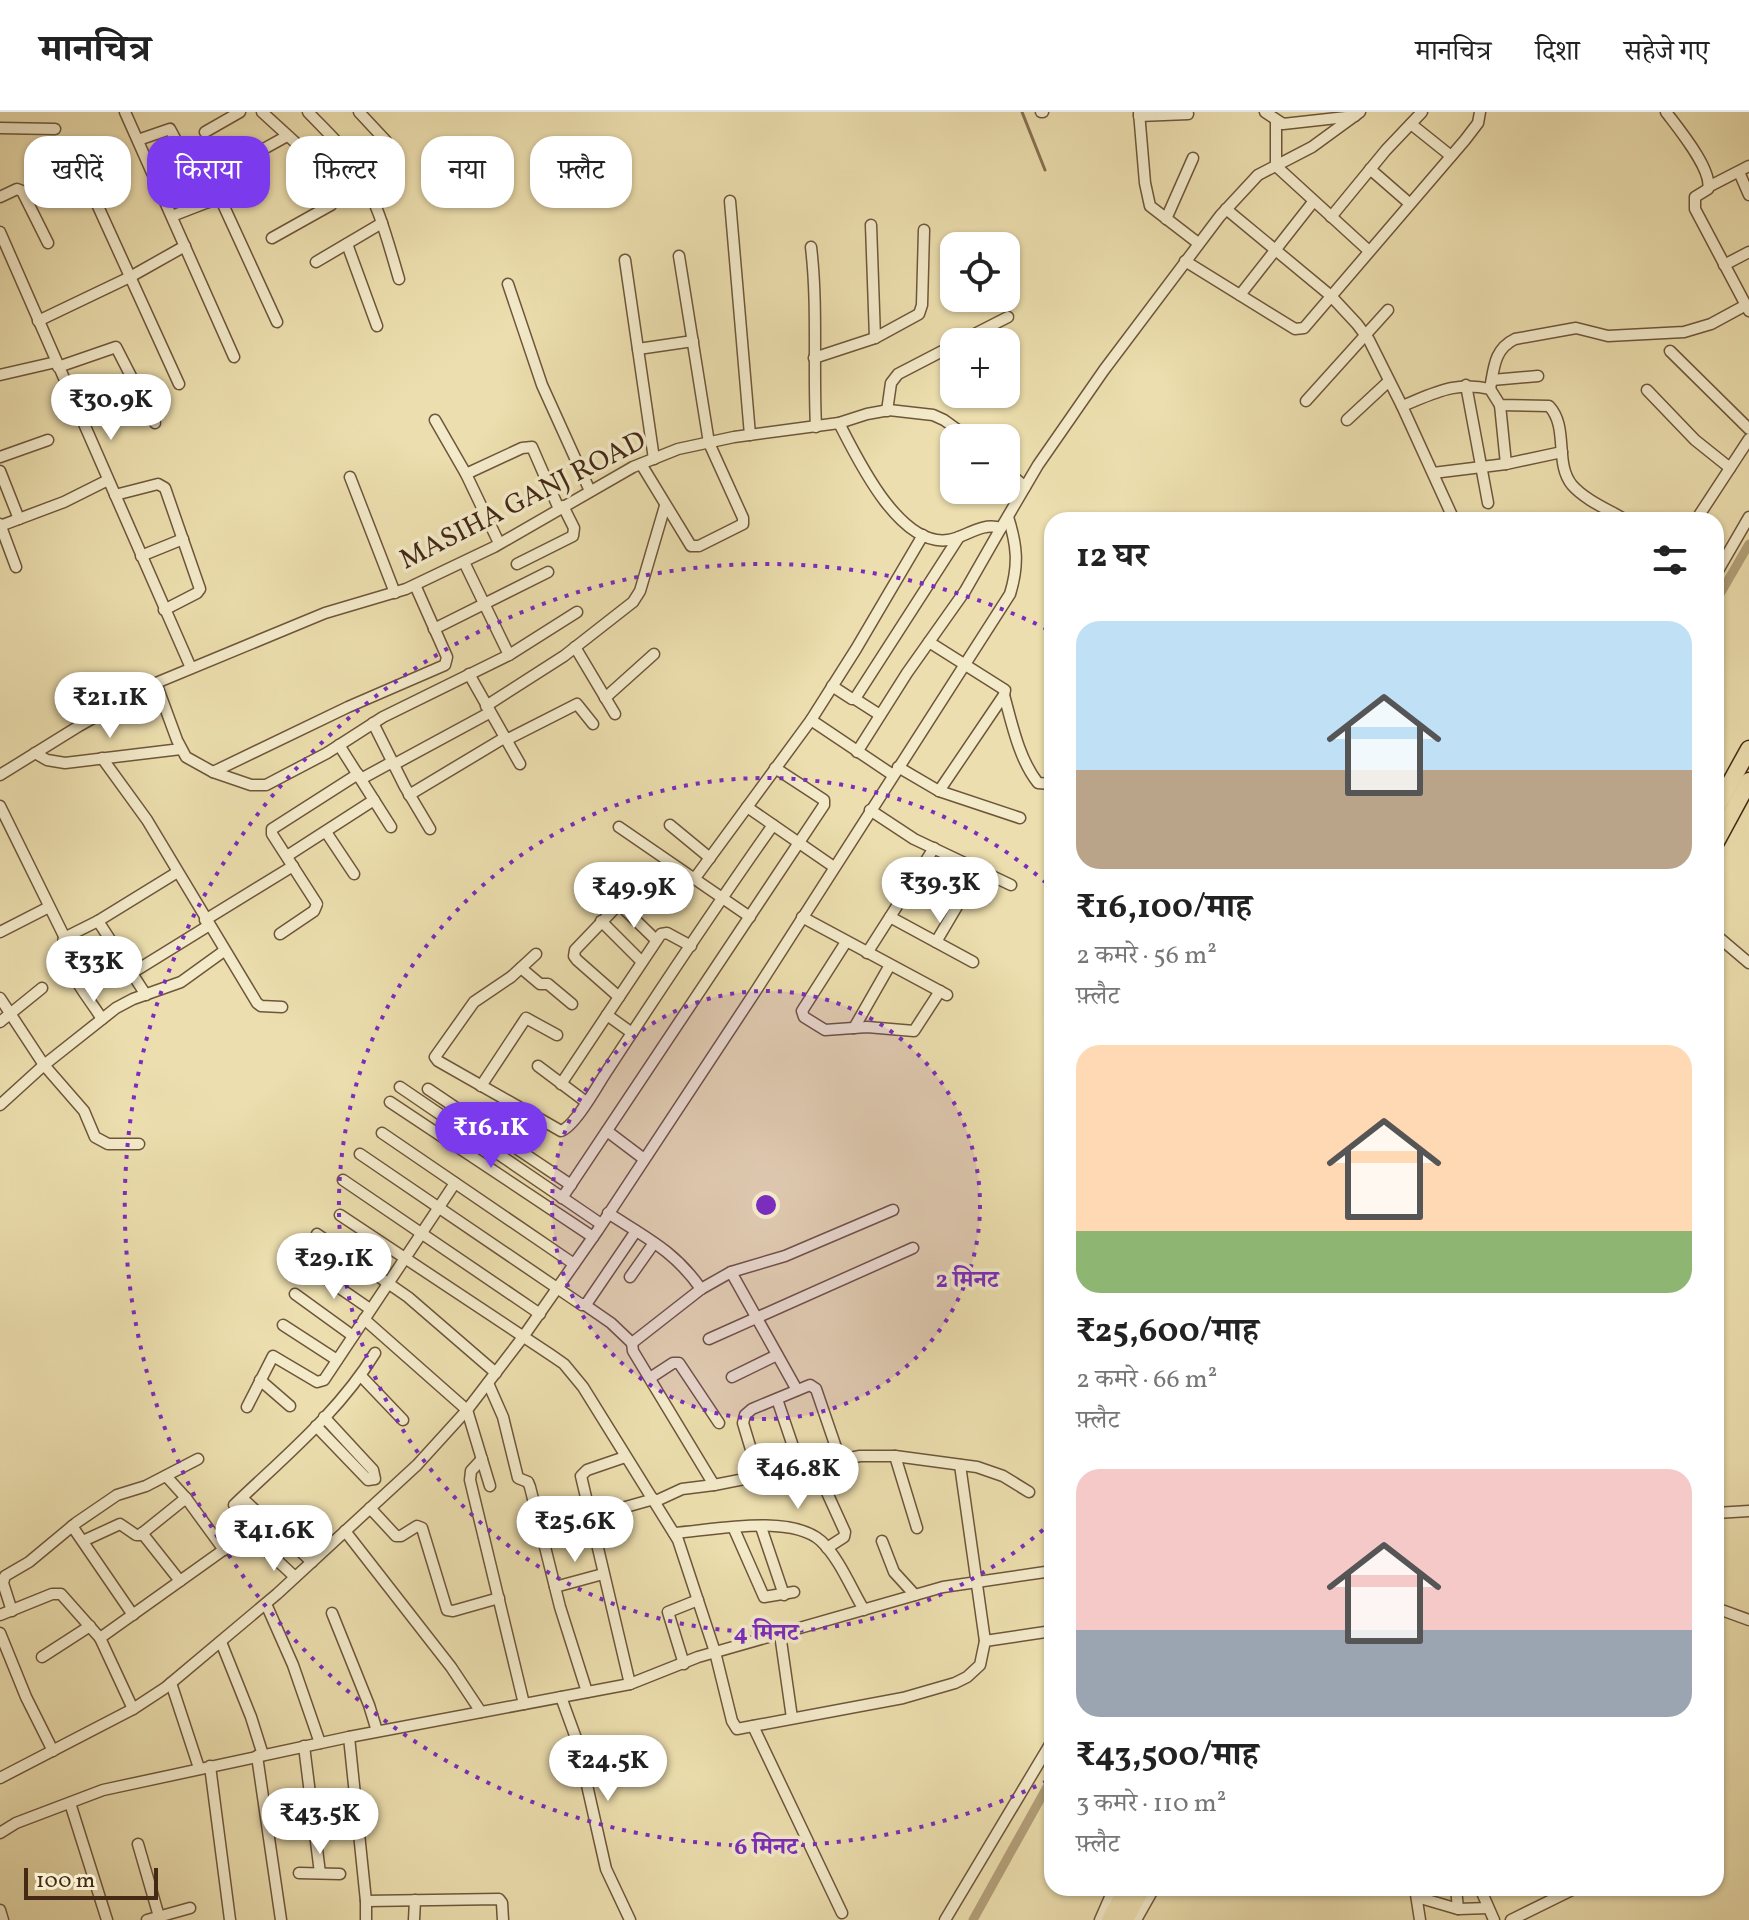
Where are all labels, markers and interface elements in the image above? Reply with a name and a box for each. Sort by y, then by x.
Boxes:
text: मानचित्र [40,25,151,78]
text: मानचित्र [1415,33,1491,72]
text: दिशा [1535,33,1580,72]
text: सहेजे गए [1624,33,1709,72]
chip: खरीदें [24,136,131,208]
chip: किराया [147,136,270,208]
chip: फ़िल्टर [286,136,405,208]
chip: नया [421,136,514,208]
chip: फ़्लैट [530,136,632,208]
map controls [940,232,1020,504]
button: locate [940,232,1020,312]
button: + [940,328,1020,408]
pin: ₹30.9K [46,374,176,442]
text: ₹30.9K [69,382,153,418]
street label: MASIHA GANJ ROAD [393,422,653,580]
button: − [940,424,1020,504]
text: 12 घर [1076,534,1148,581]
icon: filters [1648,538,1692,582]
pin: ₹21.1K [45,672,175,740]
icon: home [1312,673,1456,817]
text: ₹21.1K [72,680,148,716]
pin: ₹39.3K [875,857,1005,925]
pin: ₹49.9K [569,862,699,930]
text: ₹39.3K [900,865,980,901]
text: ₹49.9K [592,870,676,906]
text: ₹16,100/माह [1076,885,1252,932]
pin: ₹33K [47,936,141,1004]
text: 2 कमरे · 56 m² [1076,938,1217,974]
text: ₹33K [64,944,124,980]
text: फ़्लैट [1076,979,1119,1015]
icon: home [1312,1097,1456,1241]
pin: ₹16.1K [426,1102,556,1170]
text: ₹16.1K [453,1110,529,1146]
centre of rings [752,1191,780,1219]
pin: ₹29.1K [269,1233,399,1301]
text: ₹29.1K [295,1241,373,1277]
text: 2 मिनट [936,1264,1001,1298]
text: ₹25,600/माह [1076,1309,1259,1356]
text: 2 कमरे · 66 m² [1076,1362,1217,1398]
text: फ़्लैट [1076,1403,1119,1439]
pin: ₹46.8K [733,1443,863,1511]
text: ₹46.8K [756,1451,840,1487]
pin: ₹25.6K [510,1496,640,1564]
text: ₹25.6K [535,1504,615,1540]
pin: ₹41.6K [209,1505,339,1573]
text: ₹41.6K [233,1513,315,1549]
icon: home [1312,1521,1456,1665]
text: 4 मिनट [734,1617,801,1651]
text: ₹43,500/माह [1076,1733,1258,1780]
pin: ₹24.5K [543,1735,673,1803]
text: ₹24.5K [567,1743,649,1779]
text: 3 कमरे · 110 m² [1076,1786,1226,1822]
pin: ₹43.5K [255,1788,385,1856]
text: ₹43.5K [279,1796,361,1832]
text: फ़्लैट [1076,1827,1119,1863]
text: 6 मिनट [734,1831,800,1865]
scale bar [24,1864,158,1900]
text: 100 m [36,1866,95,1897]

